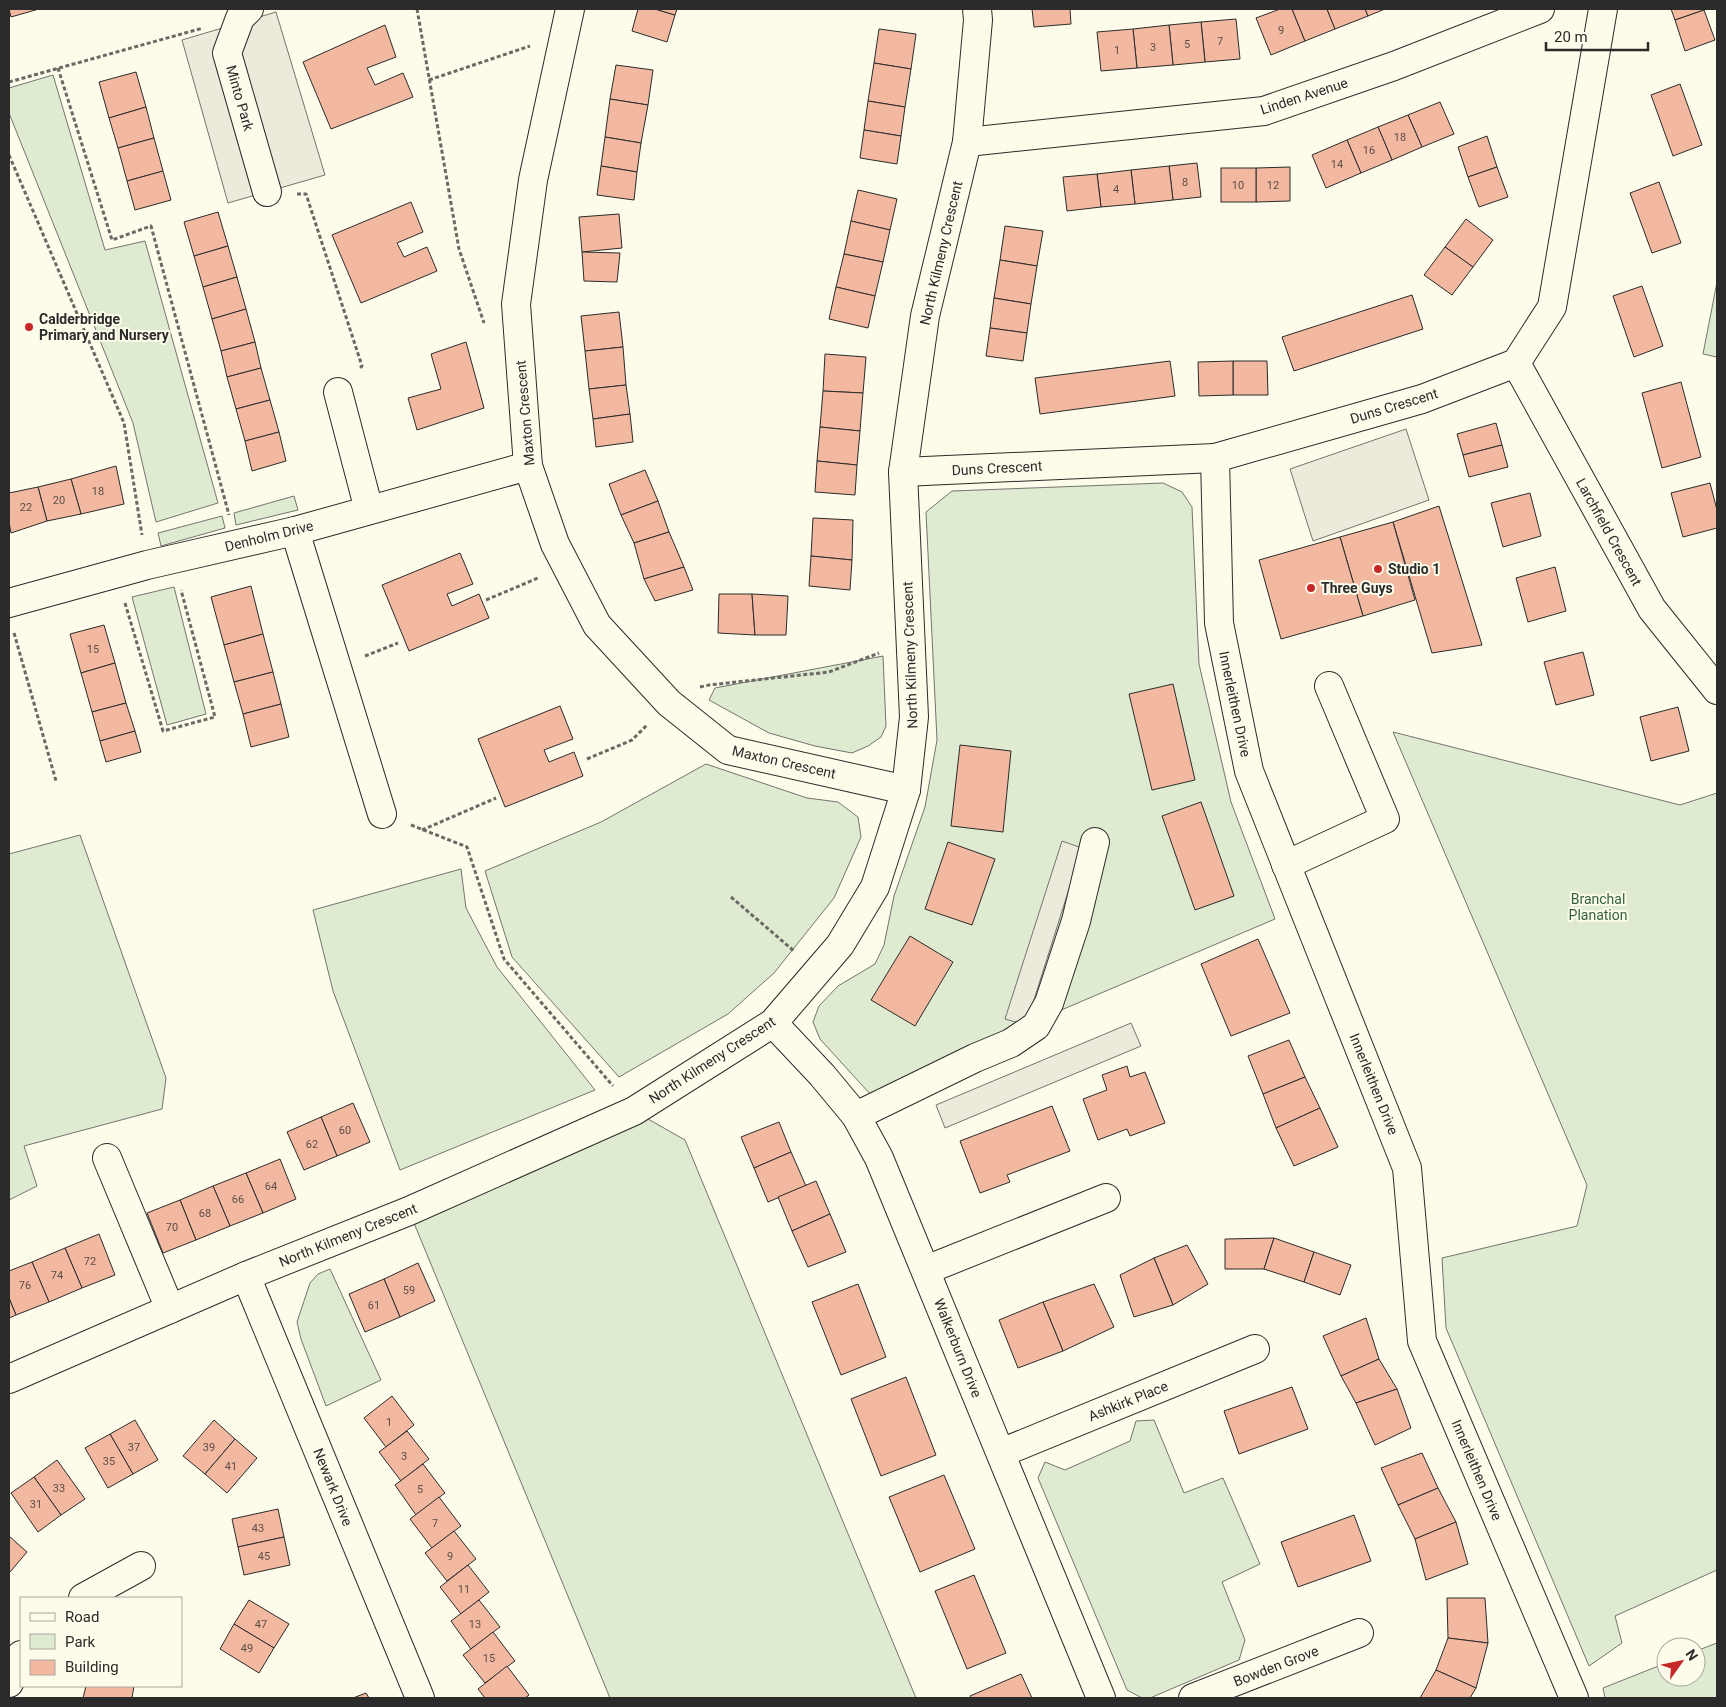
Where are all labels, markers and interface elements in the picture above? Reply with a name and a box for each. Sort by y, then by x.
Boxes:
scale bar [1546,20,1648,52]
house number: 9 [1278,24,1284,37]
text: 20 m [1554,28,1588,46]
house number: 7 [1217,35,1223,48]
house number: 5 [1184,38,1190,51]
house number: 3 [1150,41,1156,54]
house number: 1 [1114,44,1120,57]
street label: Minto Park [223,63,257,133]
street label: Linden Avenue [1258,74,1350,118]
house number: 18 [1394,131,1406,144]
house number: 16 [1363,144,1375,157]
house number: 14 [1331,158,1343,171]
house number: 8 [1182,176,1188,189]
street label: North Kilmeny Crescent [917,179,965,327]
house number: 10 [1232,179,1244,192]
house number: 12 [1267,179,1279,192]
house number: 4 [1113,183,1119,196]
place label: Calderbridge Primary and Nursery [39,311,170,343]
marker: Calderbridge Primary and Nursery [23,321,35,333]
street label: Maxton Crescent [512,359,538,466]
street label: Duns Crescent [1348,385,1440,427]
street label: Duns Crescent [951,458,1043,478]
street label: Larchfield Crescent [1573,476,1645,589]
house number: 18 [92,485,104,498]
house number: 20 [53,494,65,507]
house number: 22 [20,501,32,514]
street label: Denholm Drive [223,517,315,555]
place label: Studio 1 [1388,561,1440,577]
marker: Studio 1 [1372,563,1384,575]
place label: Three Guys [1321,580,1393,596]
street label: North Kilmeny Crescent [899,581,921,729]
marker: Three Guys [1305,582,1317,594]
house number: 15 [87,643,99,656]
street label: Innerleithen Drive [1216,649,1254,759]
street label: Maxton Crescent [731,742,838,782]
park label: Branchal Planation [1569,891,1627,923]
street label: North Kilmeny Crescent [646,1013,779,1107]
street label: Innerleithen Drive [1346,1031,1402,1137]
house number: 60 [339,1124,351,1137]
house number: 62 [306,1138,318,1151]
house number: 64 [265,1180,277,1193]
house number: 66 [232,1193,244,1206]
street label: North Kilmeny Crescent [277,1200,420,1270]
house number: 68 [199,1207,211,1220]
house number: 70 [166,1221,178,1234]
house number: 72 [84,1255,96,1268]
house number: 74 [51,1269,63,1282]
house number: 76 [19,1279,31,1292]
house number: 59 [403,1284,415,1297]
street label: Walkerburn Drive [931,1296,985,1400]
house number: 61 [368,1299,380,1312]
street label: Ashkirk Place [1086,1378,1170,1424]
house number: 1 [386,1416,392,1429]
street label: Innerleithen Drive [1449,1417,1505,1523]
house number: 37 [128,1441,140,1454]
house number: 39 [203,1441,215,1454]
street label: Newark Drive [310,1446,356,1528]
house number: 3 [401,1450,407,1463]
house number: 35 [103,1455,115,1468]
house number: 41 [225,1460,237,1473]
house number: 33 [53,1482,65,1495]
house number: 5 [417,1483,423,1496]
house number: 31 [30,1498,42,1511]
house number: 7 [432,1517,438,1530]
house number: 43 [252,1522,264,1535]
house number: 45 [258,1550,270,1563]
house number: 9 [447,1550,453,1563]
house number: 11 [458,1583,470,1596]
legend [20,1597,182,1687]
text: Road [65,1608,99,1626]
house number: 47 [255,1618,267,1631]
house number: 13 [469,1618,481,1631]
text: Park [65,1633,96,1651]
north arrow [1656,1637,1706,1687]
house number: 49 [241,1642,253,1655]
street label: Bowden Grove [1231,1642,1321,1690]
text: N [1682,1646,1701,1663]
house number: 15 [483,1652,495,1665]
text: Building [65,1658,119,1676]

